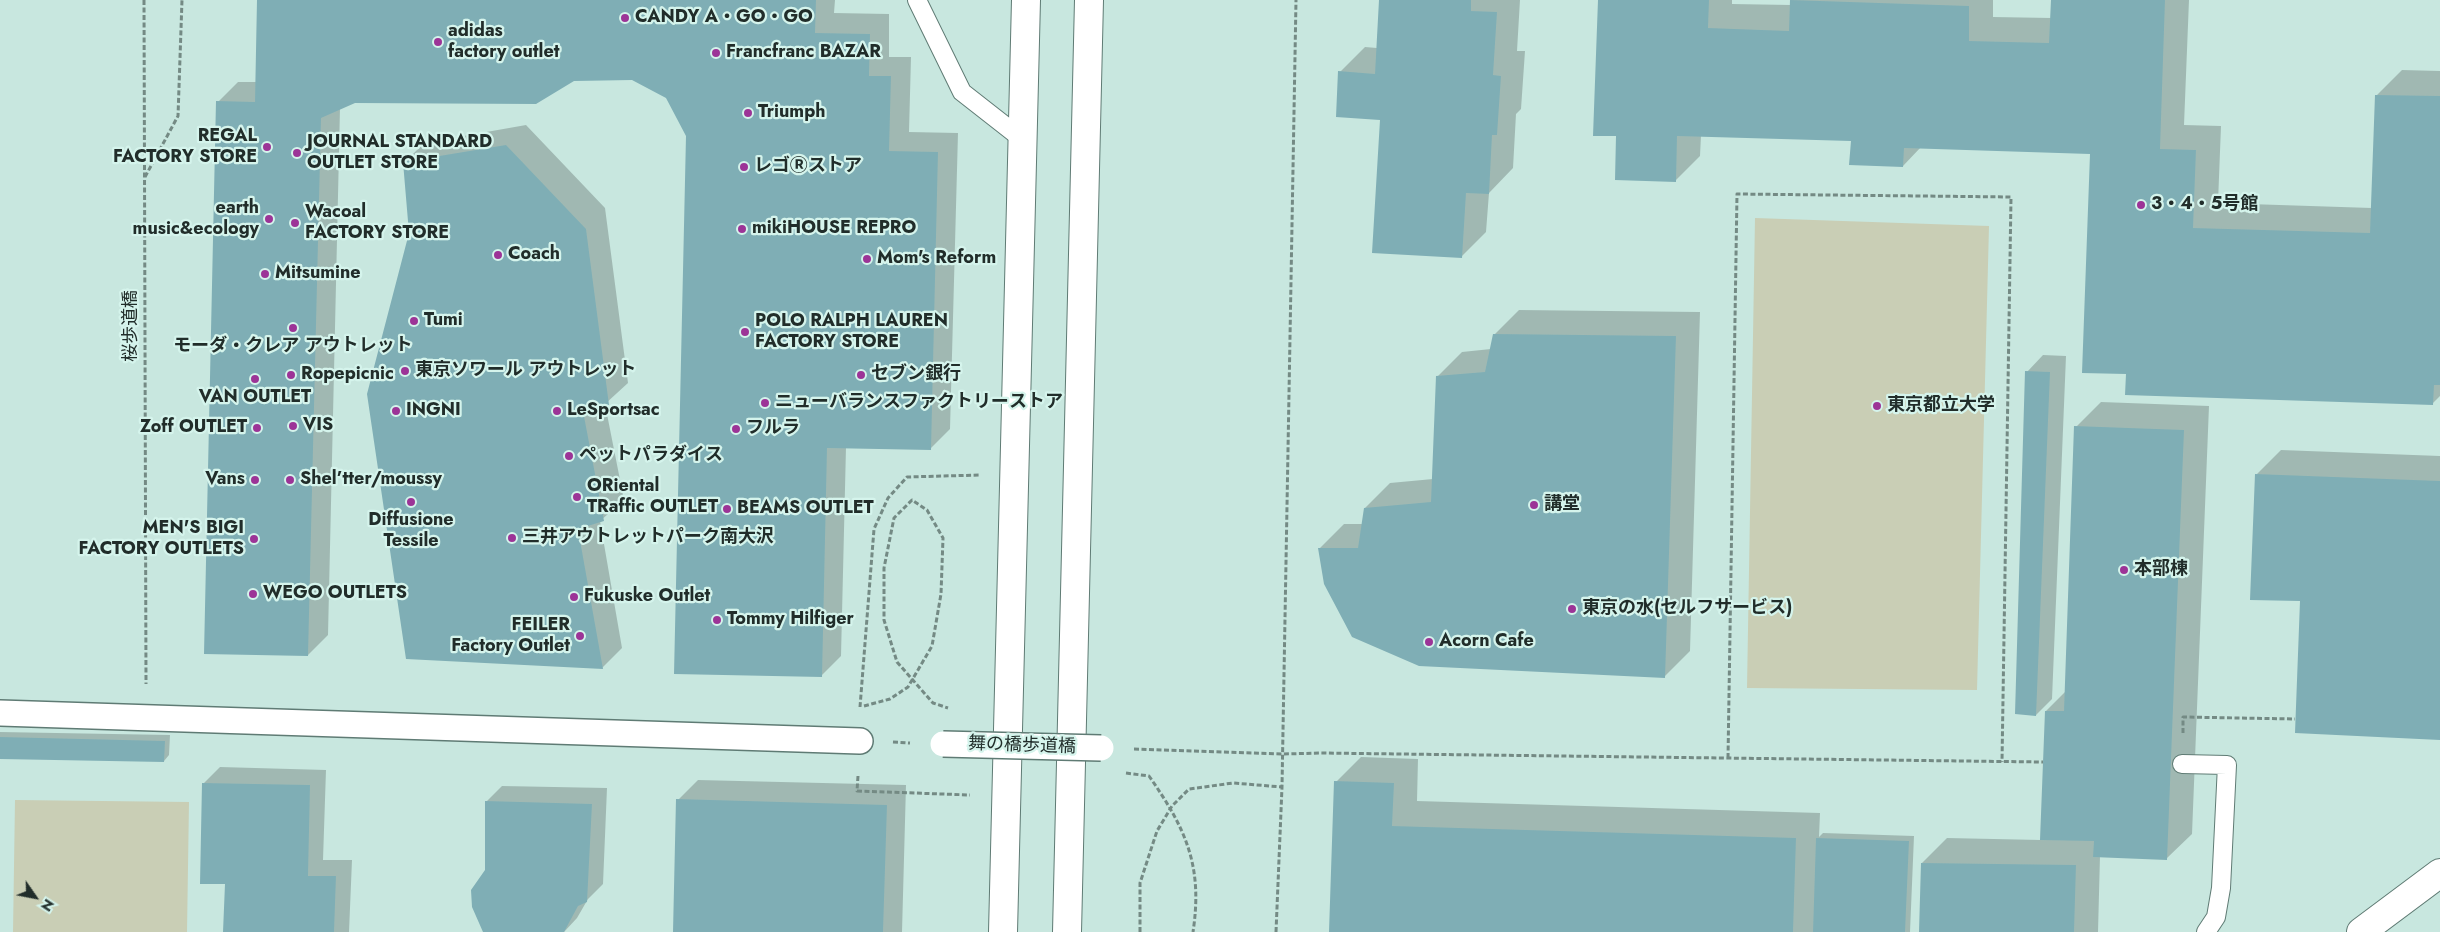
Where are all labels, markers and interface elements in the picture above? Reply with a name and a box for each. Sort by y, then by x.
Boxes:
place label: CANDY A・GO・GO [635,7,813,29]
marker: CANDY A・GO・GO [619,12,631,24]
place label: adidas factory outlet [448,21,559,64]
marker: adidas factory outlet [432,36,444,48]
place label: Francfranc BAZAR [726,42,881,64]
marker: Francfranc BAZAR [710,47,722,59]
place label: Triumph [758,102,825,124]
marker: Triumph [742,107,754,119]
place label: REGAL FACTORY STORE [113,126,257,168]
place label: JOURNAL STANDARD OUTLET STORE [307,132,492,174]
marker: REGAL FACTORY STORE [261,141,273,153]
marker: JOURNAL STANDARD OUTLET STORE [291,147,303,159]
place label: レゴⓇストア [754,156,862,178]
marker: レゴⓇストア [738,161,750,173]
place label: 3・4・5号館 [2151,194,2258,216]
place label: earth music&ecology [133,198,259,240]
marker: 3・4・5号館 [2135,199,2147,211]
place label: Wacoal FACTORY STORE [305,202,449,244]
marker: earth music&ecology [263,213,275,225]
marker: Wacoal FACTORY STORE [289,217,301,229]
place label: mikiHOUSE REPRO [752,218,916,240]
marker: mikiHOUSE REPRO [736,223,748,235]
place label: Coach [508,244,560,266]
place label: Mom's Reform [877,248,996,270]
marker: Coach [492,249,504,261]
marker: Mom's Reform [861,253,873,265]
place label: Mitsumine [275,263,361,285]
marker: Mitsumine [259,268,271,280]
street label: 桜歩道橋 [121,290,143,362]
place label: Tumi [424,310,463,332]
place label: POLO RALPH LAUREN FACTORY STORE [755,311,948,354]
marker: Tumi [408,315,420,327]
marker: モーダ・クレア アウトレット [287,322,299,334]
marker: POLO RALPH LAUREN FACTORY STORE [739,326,751,338]
place label: モーダ・クレア アウトレット [173,336,413,358]
place label: 東京ソワール アウトレット [415,360,636,382]
place label: Ropepicnic [301,364,394,386]
place label: セブン銀行 [871,364,961,386]
marker: 東京ソワール アウトレット [399,365,411,377]
marker: Ropepicnic [285,369,297,381]
marker: セブン銀行 [855,369,867,381]
marker: VAN OUTLET [249,373,261,385]
place label: VAN OUTLET [199,387,311,409]
place label: ニューバランスファクトリーストア [775,392,1063,414]
place label: 東京都立大学 [1887,395,1995,417]
marker: ニューバランスファクトリーストア [759,397,771,409]
place label: INGNI [406,400,461,422]
place label: LeSportsac [567,400,660,422]
marker: 東京都立大学 [1871,400,1883,412]
marker: INGNI [390,405,402,417]
marker: LeSportsac [551,405,563,417]
place label: VIS [303,415,333,437]
place label: Zoff OUTLET [140,417,247,439]
place label: フルラ [746,418,800,440]
marker: VIS [287,420,299,432]
marker: Zoff OUTLET [251,422,263,434]
marker: フルラ [730,423,742,435]
place label: ペットパラダイス [579,445,723,467]
marker: ペットパラダイス [563,450,575,462]
place label: Vans [205,469,245,491]
place label: Shel’tter/moussy [300,469,442,491]
marker: Vans [249,474,261,486]
marker: Shel’tter/moussy [284,474,296,486]
place label: ORiental TRaffic OUTLET [587,476,718,518]
marker: ORiental TRaffic OUTLET [571,491,583,503]
place label: 講堂 [1544,494,1580,516]
marker: Diffusione Tessile [405,496,417,508]
place label: BEAMS OUTLET [737,498,874,520]
marker: 講堂 [1528,499,1540,511]
marker: BEAMS OUTLET [721,503,733,515]
place label: Diffusione Tessile [368,510,454,552]
place label: MEN'S BIGI FACTORY OUTLETS [78,518,244,560]
place label: 三井アウトレットパーク南大沢 [522,527,774,549]
marker: 三井アウトレットパーク南大沢 [506,532,518,544]
marker: MEN'S BIGI FACTORY OUTLETS [248,533,260,545]
place label: 本部棟 [2134,559,2188,581]
marker: 本部棟 [2118,564,2130,576]
place label: WEGO OUTLETS [263,583,407,605]
place label: Fukuske Outlet [584,586,710,608]
marker: WEGO OUTLETS [247,588,259,600]
marker: Fukuske Outlet [568,591,580,603]
place label: 東京の水(セルフサービス) [1582,598,1792,620]
marker: 東京の水(セルフサービス) [1566,603,1578,615]
place label: Tommy Hilfiger [727,609,854,631]
marker: Tommy Hilfiger [711,614,723,626]
place label: FEILER Factory Outlet [451,615,570,658]
marker: FEILER Factory Outlet [574,630,586,642]
place label: Acorn Cafe [1439,631,1534,653]
marker: Acorn Cafe [1423,636,1435,648]
street label: 舞の橋歩道橋 [968,733,1076,759]
north arrow [10,872,60,922]
text: N [36,895,59,915]

